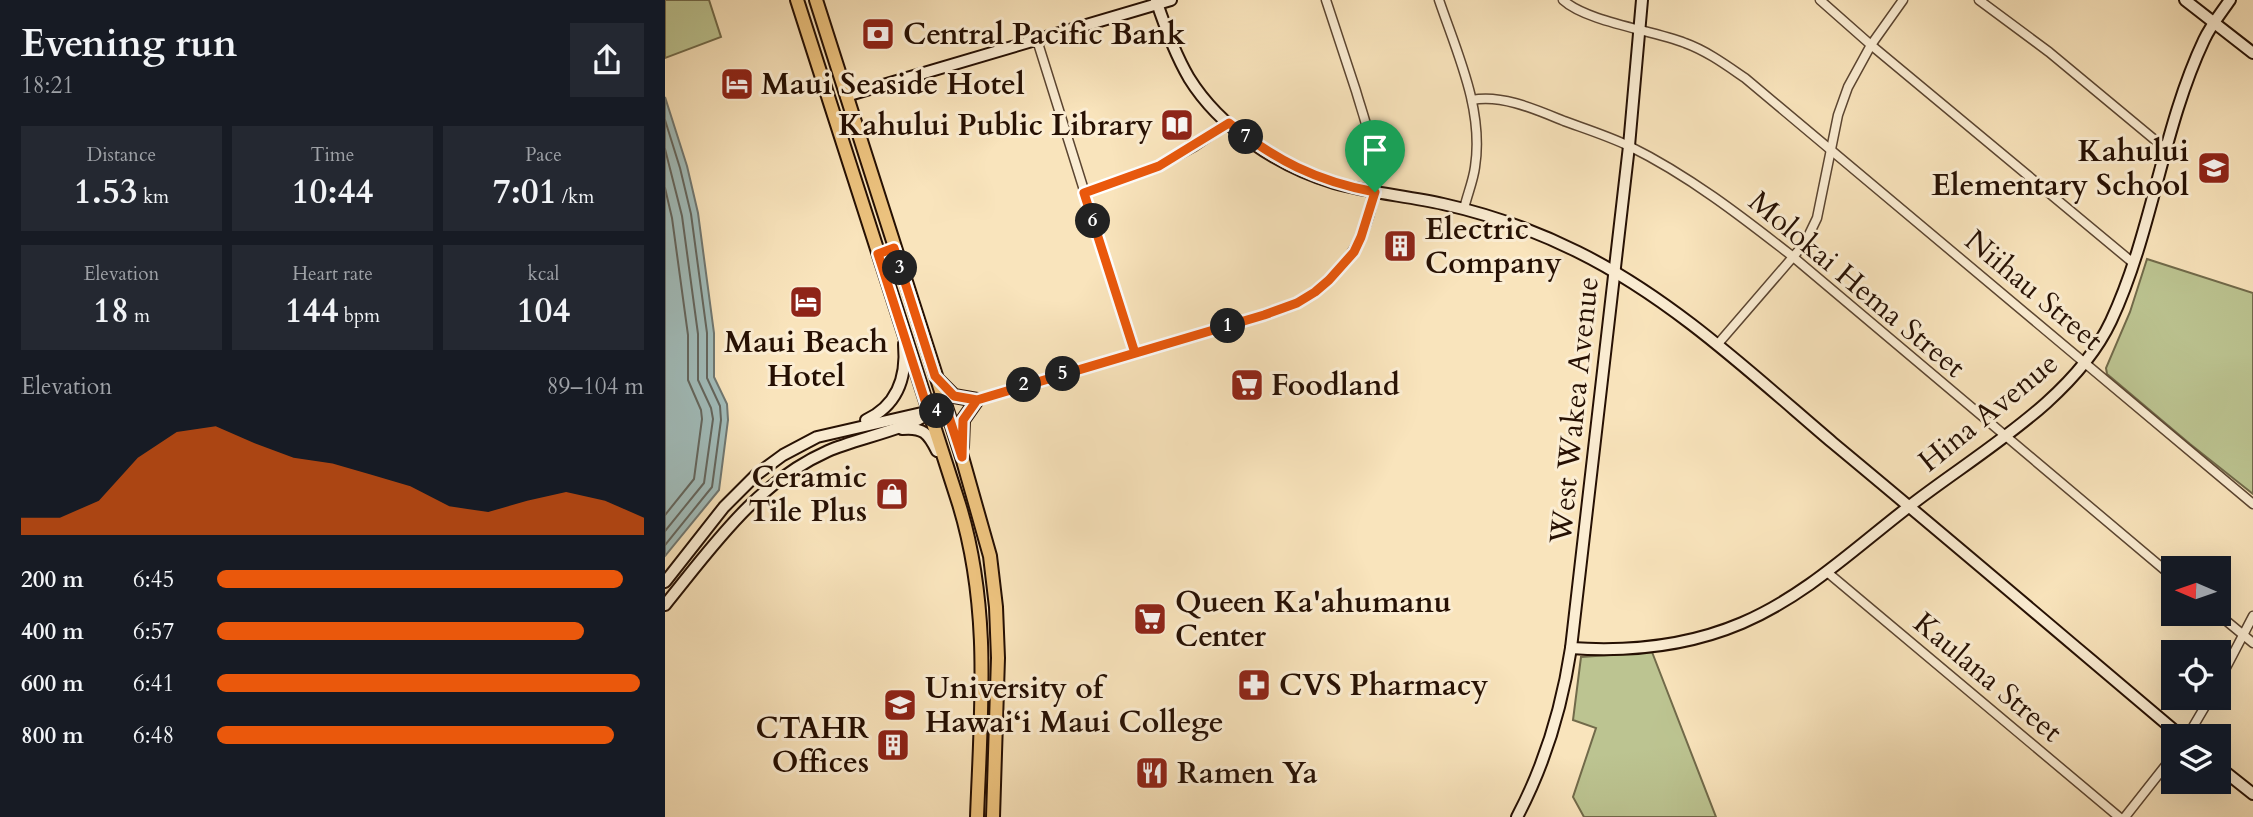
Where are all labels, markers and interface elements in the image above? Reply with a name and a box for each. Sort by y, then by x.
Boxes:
place label: Central Pacific Bank [903,14,1186,55]
bank icon: Central Pacific Bank [859,15,897,53]
text: Evening run [21,18,237,70]
button: share [570,23,644,97]
place label: Maui Seaside Hotel [761,64,1025,105]
hotel icon: Maui Seaside Hotel [718,65,756,103]
text: 18:21 [21,70,74,101]
place label: Kahului Public Library [838,105,1153,146]
library icon: Kahului Public Library [1158,106,1196,144]
pin: 7 [1229,120,1263,154]
pin [1345,120,1405,192]
text: 7 [1241,123,1250,149]
icon: arrive [1356,131,1394,169]
place label: Kahului Elementary School [1932,131,2189,206]
text: Distance [87,142,156,168]
text: Time [311,142,354,168]
text: Pace [525,142,562,168]
school or university icon: Kahului Elementary School [2195,149,2233,187]
text: 1.53 [74,168,138,216]
text: 10:44 [292,168,373,216]
text: 7:01 [493,168,557,216]
street label: Molokai Hema Street [1740,182,1974,388]
text: km [138,184,169,210]
text: /km [557,184,594,210]
pin: 6 [1075,204,1111,238]
text: 6 [1088,207,1097,233]
place label: Electric Company [1425,209,1562,284]
street label: Niihau Street [1956,220,2112,361]
building icon: Electric Company [1381,227,1419,265]
pin: 3 [883,250,917,286]
text: 3 [895,254,904,280]
text: Elevation [84,261,159,287]
text: Heart rate [292,261,373,287]
text: kcal [528,261,559,287]
street label: West Wakea Avenue [1540,274,1609,547]
hotel icon: Maui Beach Hotel [787,283,825,321]
text: 18 [93,287,129,335]
text: 144 [285,287,339,335]
text: 104 [517,287,570,335]
text: m [129,303,150,329]
text: bpm [339,303,380,329]
pin: 1 [1211,308,1245,344]
text: 1 [1223,312,1232,338]
place label: Maui Beach Hotel [724,322,888,397]
street label: Hina Avenue [1910,343,2067,481]
pin: 5 [1045,356,1081,392]
text: 5 [1058,360,1067,386]
place label: Foodland [1271,365,1400,406]
supermarket icon: Foodland [1228,366,1266,404]
pin: 2 [1007,368,1041,402]
text: Elevation [21,371,112,402]
text: 89–104 m [547,371,644,402]
text: 2 [1019,371,1028,397]
pin: 4 [919,394,955,428]
text: 4 [932,397,941,423]
place label: Ceramic Tile Plus [749,457,867,532]
shop icon: Ceramic Tile Plus [873,475,911,513]
north arrow [2161,556,2231,626]
map controls [2161,556,2231,794]
text: 200 m [21,564,84,595]
text: 6:45 [133,564,174,595]
place label: Queen Ka'ahumanu Center [1175,582,1451,657]
supermarket icon: Queen Ka'ahumanu Center [1131,600,1169,638]
street label: Kaulana Street [1905,603,2071,752]
text: 400 m [21,616,84,647]
text: 6:57 [133,616,174,647]
button: locate [2161,640,2231,710]
place label: CVS Pharmacy [1279,665,1488,706]
pharmacy icon: CVS Pharmacy [1235,666,1273,704]
text: 600 m [21,668,84,699]
text: 6:41 [133,668,174,699]
place label: University of Hawai‘i Maui College [925,668,1224,743]
school or university icon: University of Hawai‘i Maui College [881,686,919,724]
place label: CTAHR Offices [755,708,869,783]
text: 800 m [21,720,84,751]
text: 6:48 [133,720,174,751]
button: layers [2161,724,2231,794]
building icon: CTAHR Offices [874,726,912,764]
place label: Ramen Ya [1177,753,1318,794]
restaurant icon: Ramen Ya [1133,754,1171,792]

